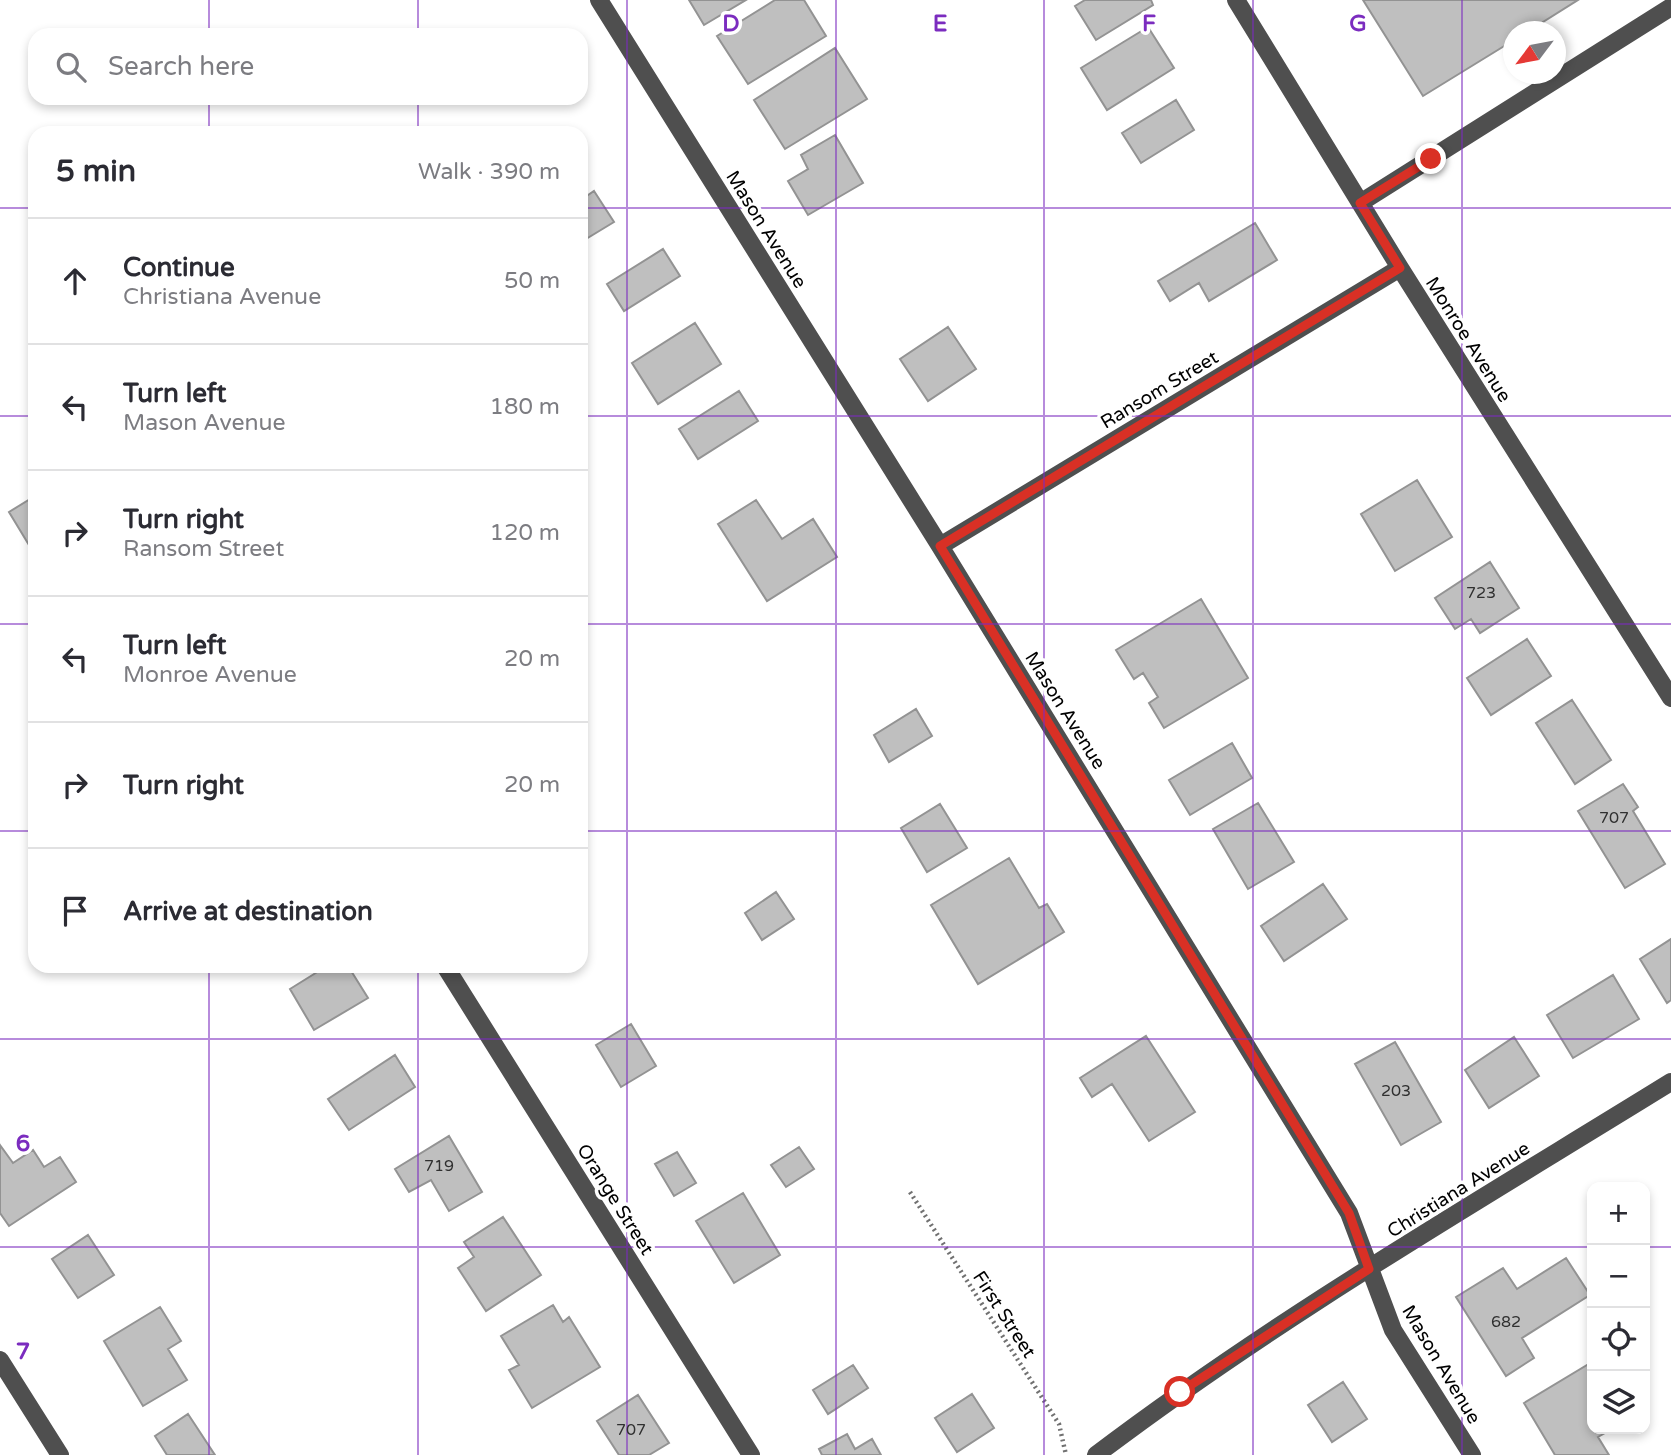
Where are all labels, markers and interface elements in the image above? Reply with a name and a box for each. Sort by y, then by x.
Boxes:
text: D [722,10,740,38]
text: E [933,10,947,38]
text: F [1142,10,1156,38]
text: G [1349,10,1367,38]
north arrow [1503,21,1566,84]
search box [28,28,588,105]
icon: search [52,48,90,86]
text: Search here [108,51,254,82]
route end [1415,143,1446,174]
text: 5 min [56,153,136,190]
text: Walk · 390 m [418,158,560,186]
street label: Mason Avenue [721,167,811,292]
text: Continue [123,252,235,283]
icon: ahead [56,262,94,300]
text: 50 m [504,267,560,295]
street label: Monroe Avenue [1421,273,1515,406]
text: Christiana Avenue [123,283,321,311]
street label: Ransom Street [1097,346,1222,434]
text: Turn left [123,378,226,409]
icon: left [56,388,94,426]
text: 180 m [490,393,560,421]
text: Mason Avenue [123,409,285,437]
text: Turn right [123,504,244,535]
icon: right [56,514,94,552]
text: 120 m [490,519,560,547]
text: Ransom Street [123,535,284,563]
house number: 723 [1466,583,1496,603]
text: Turn left [123,630,226,661]
icon: left [56,640,94,678]
text: 20 m [504,645,560,673]
street label: Mason Avenue [1020,648,1110,773]
text: Monroe Avenue [123,661,297,689]
icon: right [56,766,94,804]
text: Turn right [123,770,244,801]
text: 20 m [504,771,560,799]
house number: 707 [1599,808,1629,828]
icon: arrive [56,892,94,930]
text: Arrive at destination [123,896,373,927]
house number: 203 [1381,1081,1411,1101]
text: 6 [16,1130,30,1158]
street label: Christiana Avenue [1383,1137,1534,1243]
street label: Orange Street [572,1140,658,1259]
house number: 719 [424,1156,454,1176]
map controls [1587,1182,1650,1434]
button: + [1587,1182,1650,1245]
button: − [1587,1245,1650,1308]
street label: First Street [968,1267,1040,1362]
street label: Mason Avenue [1397,1301,1485,1428]
button: locate [1587,1308,1650,1371]
house number: 682 [1491,1312,1521,1332]
text: 7 [16,1338,30,1366]
button: layers [1587,1371,1650,1434]
route start [1164,1376,1195,1407]
house number: 707 [616,1420,646,1440]

